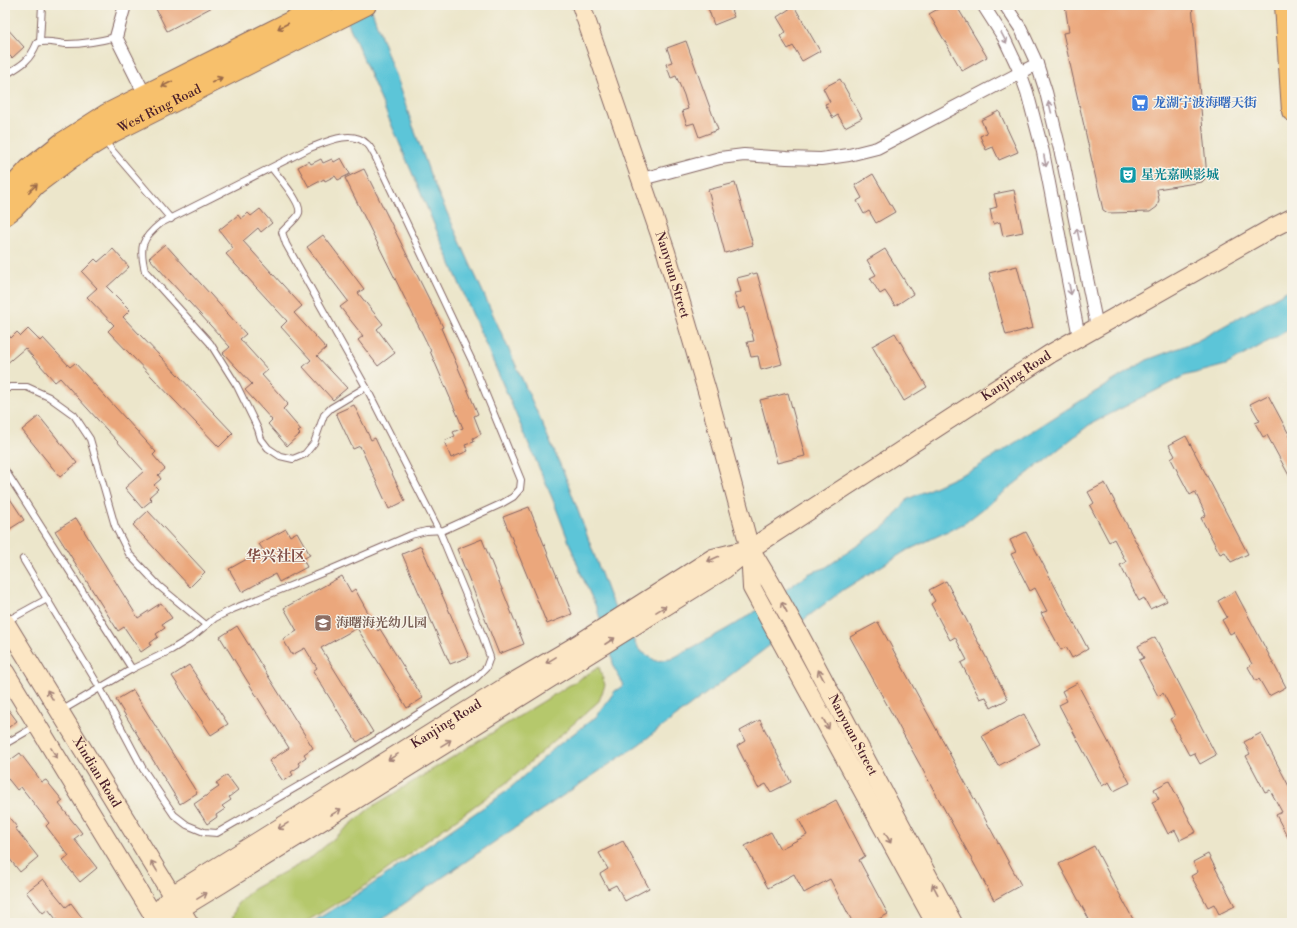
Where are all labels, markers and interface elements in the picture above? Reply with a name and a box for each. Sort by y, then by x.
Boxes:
one-way arrow [277,22,289,30]
one-way arrow [1000,32,1008,44]
one-way arrow [211,76,223,83]
street label: West Ring Road [114,81,204,137]
one-way arrow [161,81,173,88]
supermarket icon: 龙湖宁波海曙天街 [1130,93,1150,113]
place label: 龙湖宁波海曙天街 [1153,95,1257,111]
one-way arrow [1045,101,1053,114]
one-way arrow [1041,154,1049,167]
theatre icon: 星光嘉映影城 [1118,165,1138,185]
place label: 星光嘉映影城 [1141,167,1219,183]
one-way arrow [28,183,38,193]
one-way arrow [1073,228,1081,241]
street label: Nanyuan Street [652,229,693,321]
one-way arrow [1066,282,1074,295]
street label: Kanjing Road [978,347,1055,405]
district label: 华兴社区 [246,547,306,566]
one-way arrow [707,556,719,564]
one-way arrow [780,601,788,613]
one-way arrow [655,604,667,612]
school or university icon: 海曙海光幼儿园 [313,613,333,633]
place label: 海曙海光幼儿园 [336,615,427,631]
one-way arrow [604,636,616,644]
one-way arrow [545,656,557,664]
one-way arrow [817,669,824,681]
one-way arrow [45,689,53,701]
street label: Nanyuan Street [825,692,881,779]
street label: Kanjing Road [408,696,485,752]
one-way arrow [823,718,830,730]
street label: Xindian Road [69,733,125,811]
one-way arrow [440,739,451,747]
one-way arrow [51,747,59,759]
one-way arrow [387,754,399,762]
one-way arrow [330,808,341,816]
one-way arrow [278,822,289,830]
one-way arrow [885,832,893,844]
one-way arrow [149,860,157,872]
one-way arrow [930,883,938,895]
one-way arrow [196,891,208,899]

